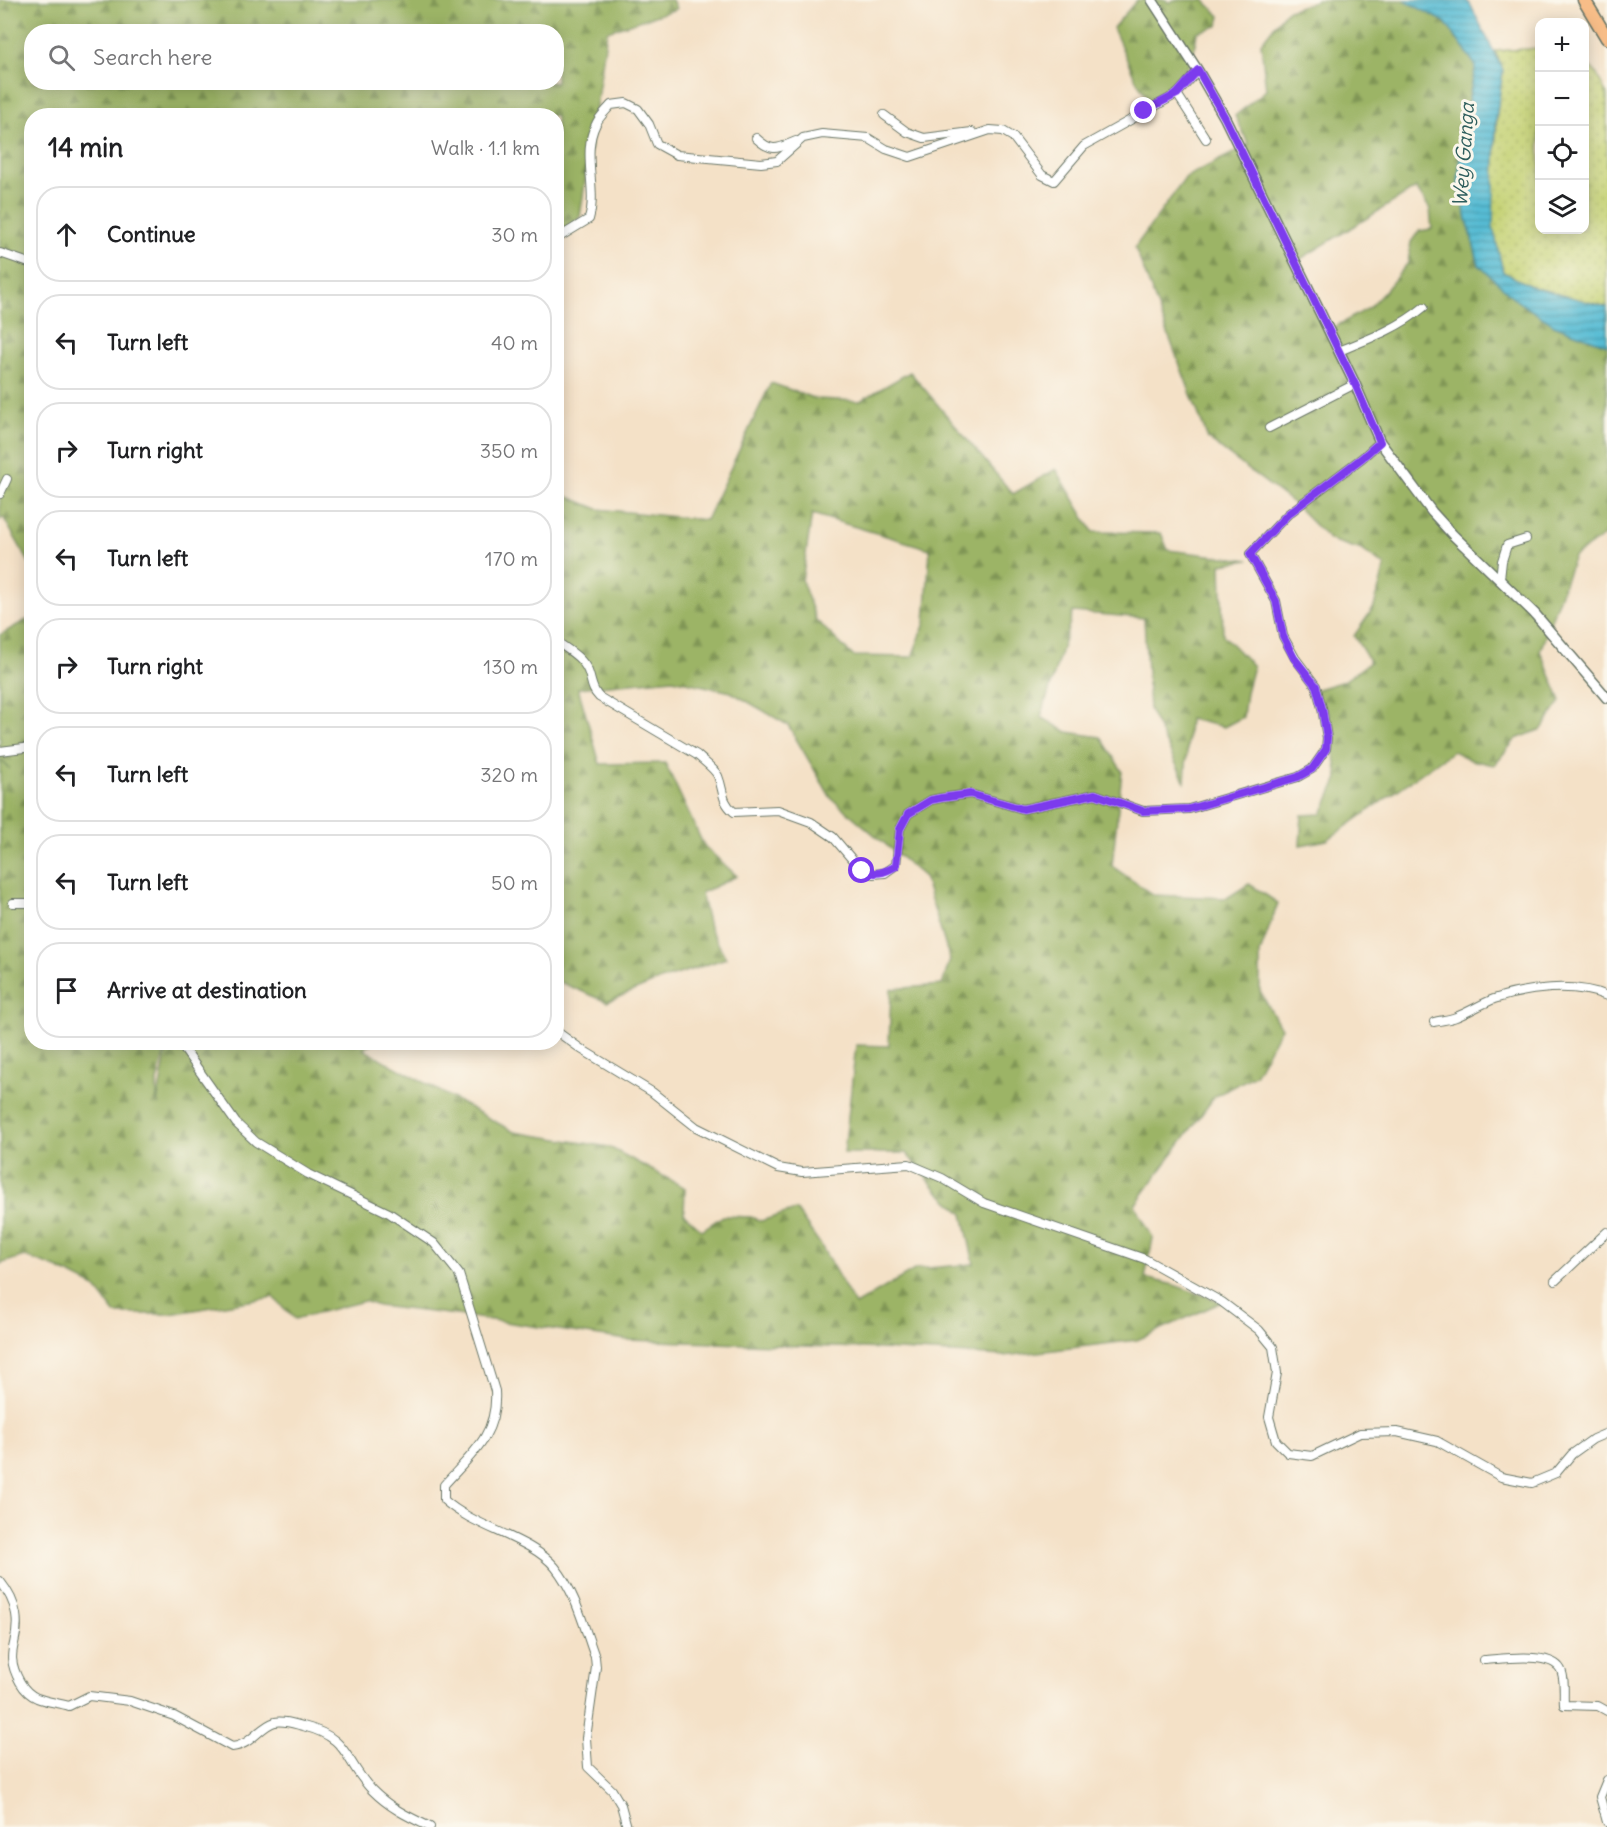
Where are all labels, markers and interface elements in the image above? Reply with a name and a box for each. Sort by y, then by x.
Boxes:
map controls [1535,18,1589,234]
button: + [1535,18,1589,72]
search box [24,24,564,90]
icon: search [45,41,78,74]
text: Search here [93,43,212,71]
button: − [1535,72,1589,126]
route end [1130,97,1156,123]
water label: Wey Ganga [1447,101,1479,208]
button: locate [1535,126,1589,180]
text: 14 min [48,131,123,164]
text: Walk · 1.1 km [431,135,540,160]
button: layers [1535,180,1589,234]
icon: ahead [50,218,83,251]
text: Continue [107,220,196,248]
text: 30 m [491,222,538,247]
icon: left [50,326,83,359]
text: Turn left [107,328,188,356]
text: 40 m [491,330,538,355]
icon: right [50,434,83,467]
text: Turn right [107,436,203,464]
text: 350 m [480,438,538,463]
icon: left [50,542,83,575]
text: Turn left [107,544,188,572]
text: 170 m [485,546,538,571]
icon: right [50,650,83,683]
text: Turn right [107,652,203,680]
text: 130 m [483,654,538,679]
icon: left [50,758,83,791]
text: Turn left [107,760,188,788]
text: 320 m [480,762,538,787]
route start [848,857,874,883]
icon: left [50,866,83,899]
text: Turn left [107,868,188,896]
text: 50 m [491,870,538,895]
icon: arrive [50,974,83,1007]
text: Arrive at destination [107,976,307,1004]

